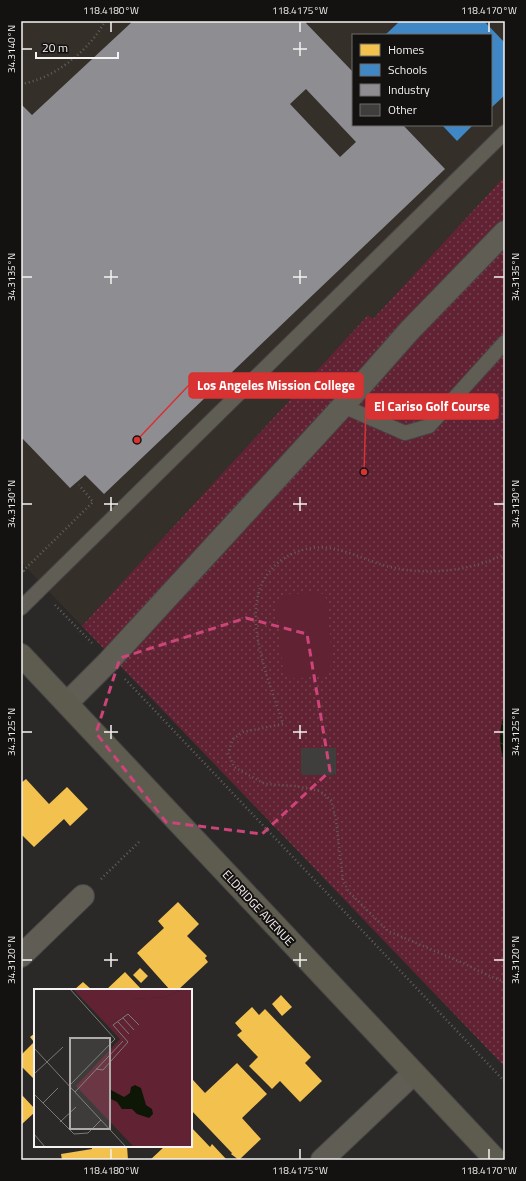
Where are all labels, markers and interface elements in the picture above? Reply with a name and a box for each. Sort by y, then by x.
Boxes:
text: 118.4180°W [83,3,139,18]
text: 118.4175°W [272,3,328,18]
text: 118.4170°W [461,3,517,18]
text: 34.3140°N [4,25,19,73]
scale bar [36,34,118,60]
legend [352,34,492,126]
text: 20 m [42,38,68,57]
text: Homes [388,40,424,59]
text: Schools [388,60,428,79]
text: Industry [388,80,430,99]
text: Other [388,100,417,119]
text: 34.3135°N [4,253,19,301]
text: 34.3135°N [508,253,523,301]
callout: Los Angeles Mission College [189,373,363,398]
text: Los Angeles Mission College [197,375,355,395]
callout: El Cariso Golf Course [366,394,498,419]
text: El Cariso Golf Course [374,396,490,416]
text: 34.3130°N [4,480,19,528]
text: 34.3130°N [508,480,523,528]
text: 34.3125°N [4,708,19,756]
text: 34.3125°N [508,708,523,756]
street label: ELDRIDGE AVENUE [218,865,299,950]
text: 34.3120°N [4,936,19,984]
text: 34.3120°N [508,936,523,984]
inset map [34,989,192,1147]
text: 118.4180°W [83,1163,139,1178]
text: 118.4175°W [272,1163,328,1178]
text: 118.4170°W [461,1163,517,1178]

